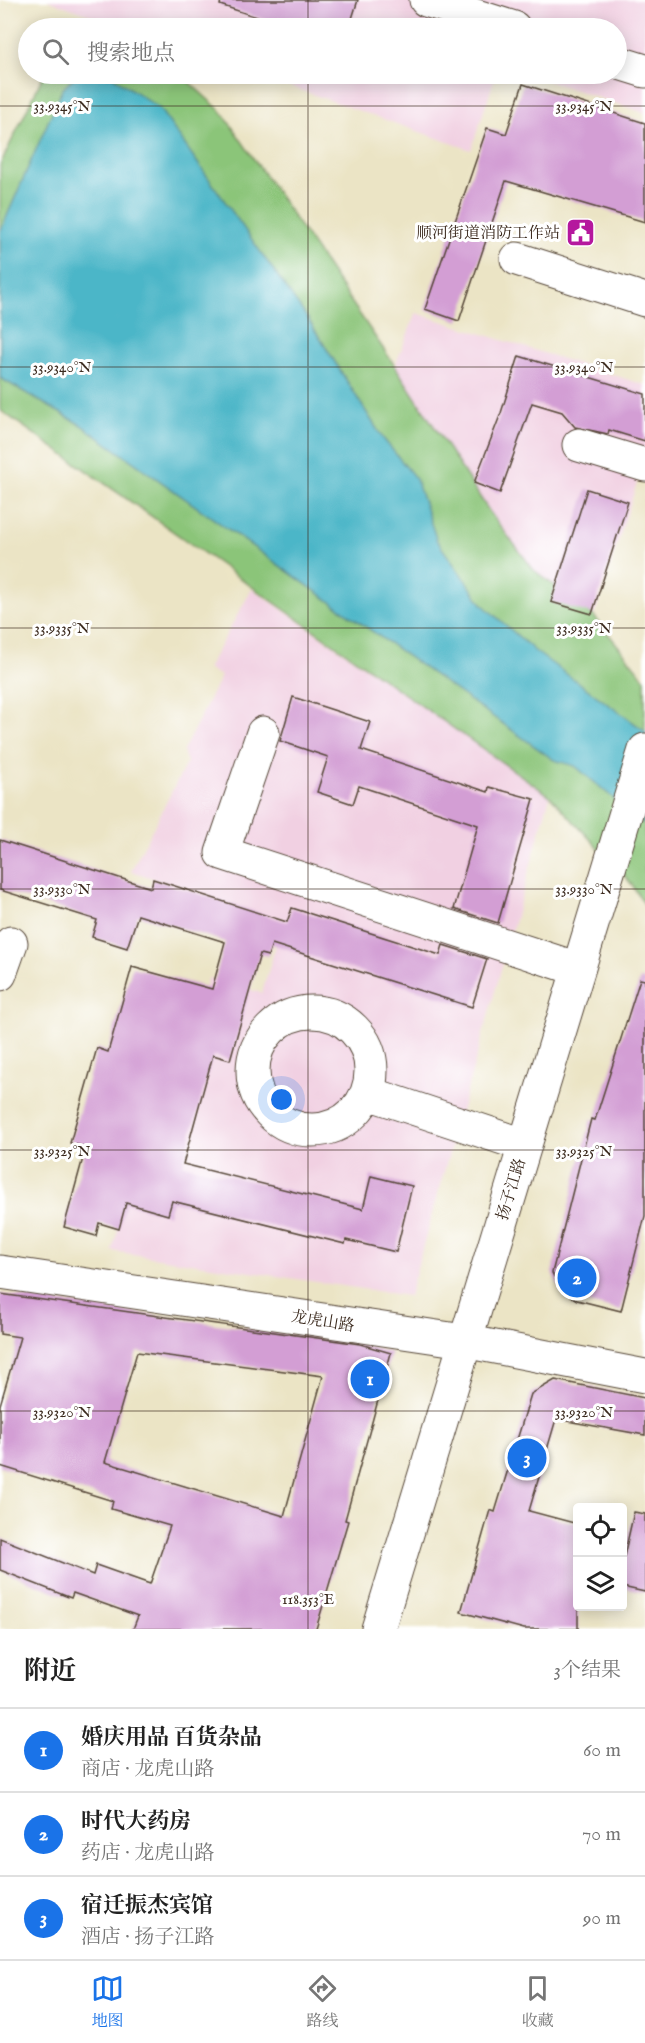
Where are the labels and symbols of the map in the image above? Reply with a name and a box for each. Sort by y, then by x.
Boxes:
text: 33.9345°N [33,97,91,116]
text: 33.9345°N [555,97,613,116]
public building icon: 顺河街道消防工作站 [565,216,597,248]
place label: 顺河街道消防工作站 [416,224,560,244]
text: 33.9340°N [32,358,92,377]
text: 33.9340°N [554,358,614,377]
text: 33.9335°N [34,619,90,638]
text: 33.9335°N [556,619,612,638]
text: 33.9330°N [33,880,91,899]
text: 33.9330°N [555,880,613,899]
your location [267,1085,296,1114]
text: 33.9325°N [34,1142,90,1161]
text: 33.9325°N [556,1142,612,1161]
street label: 扬子江路 [493,1156,531,1223]
pin: 2 [558,1256,596,1300]
street label: 龙虎山路 [290,1307,356,1337]
pin: 1 [350,1356,389,1402]
text: 33.9320°N [33,1403,91,1422]
text: 33.9320°N [555,1403,613,1422]
pin: 3 [508,1436,546,1480]
text: 118.353°E [282,1590,334,1609]

